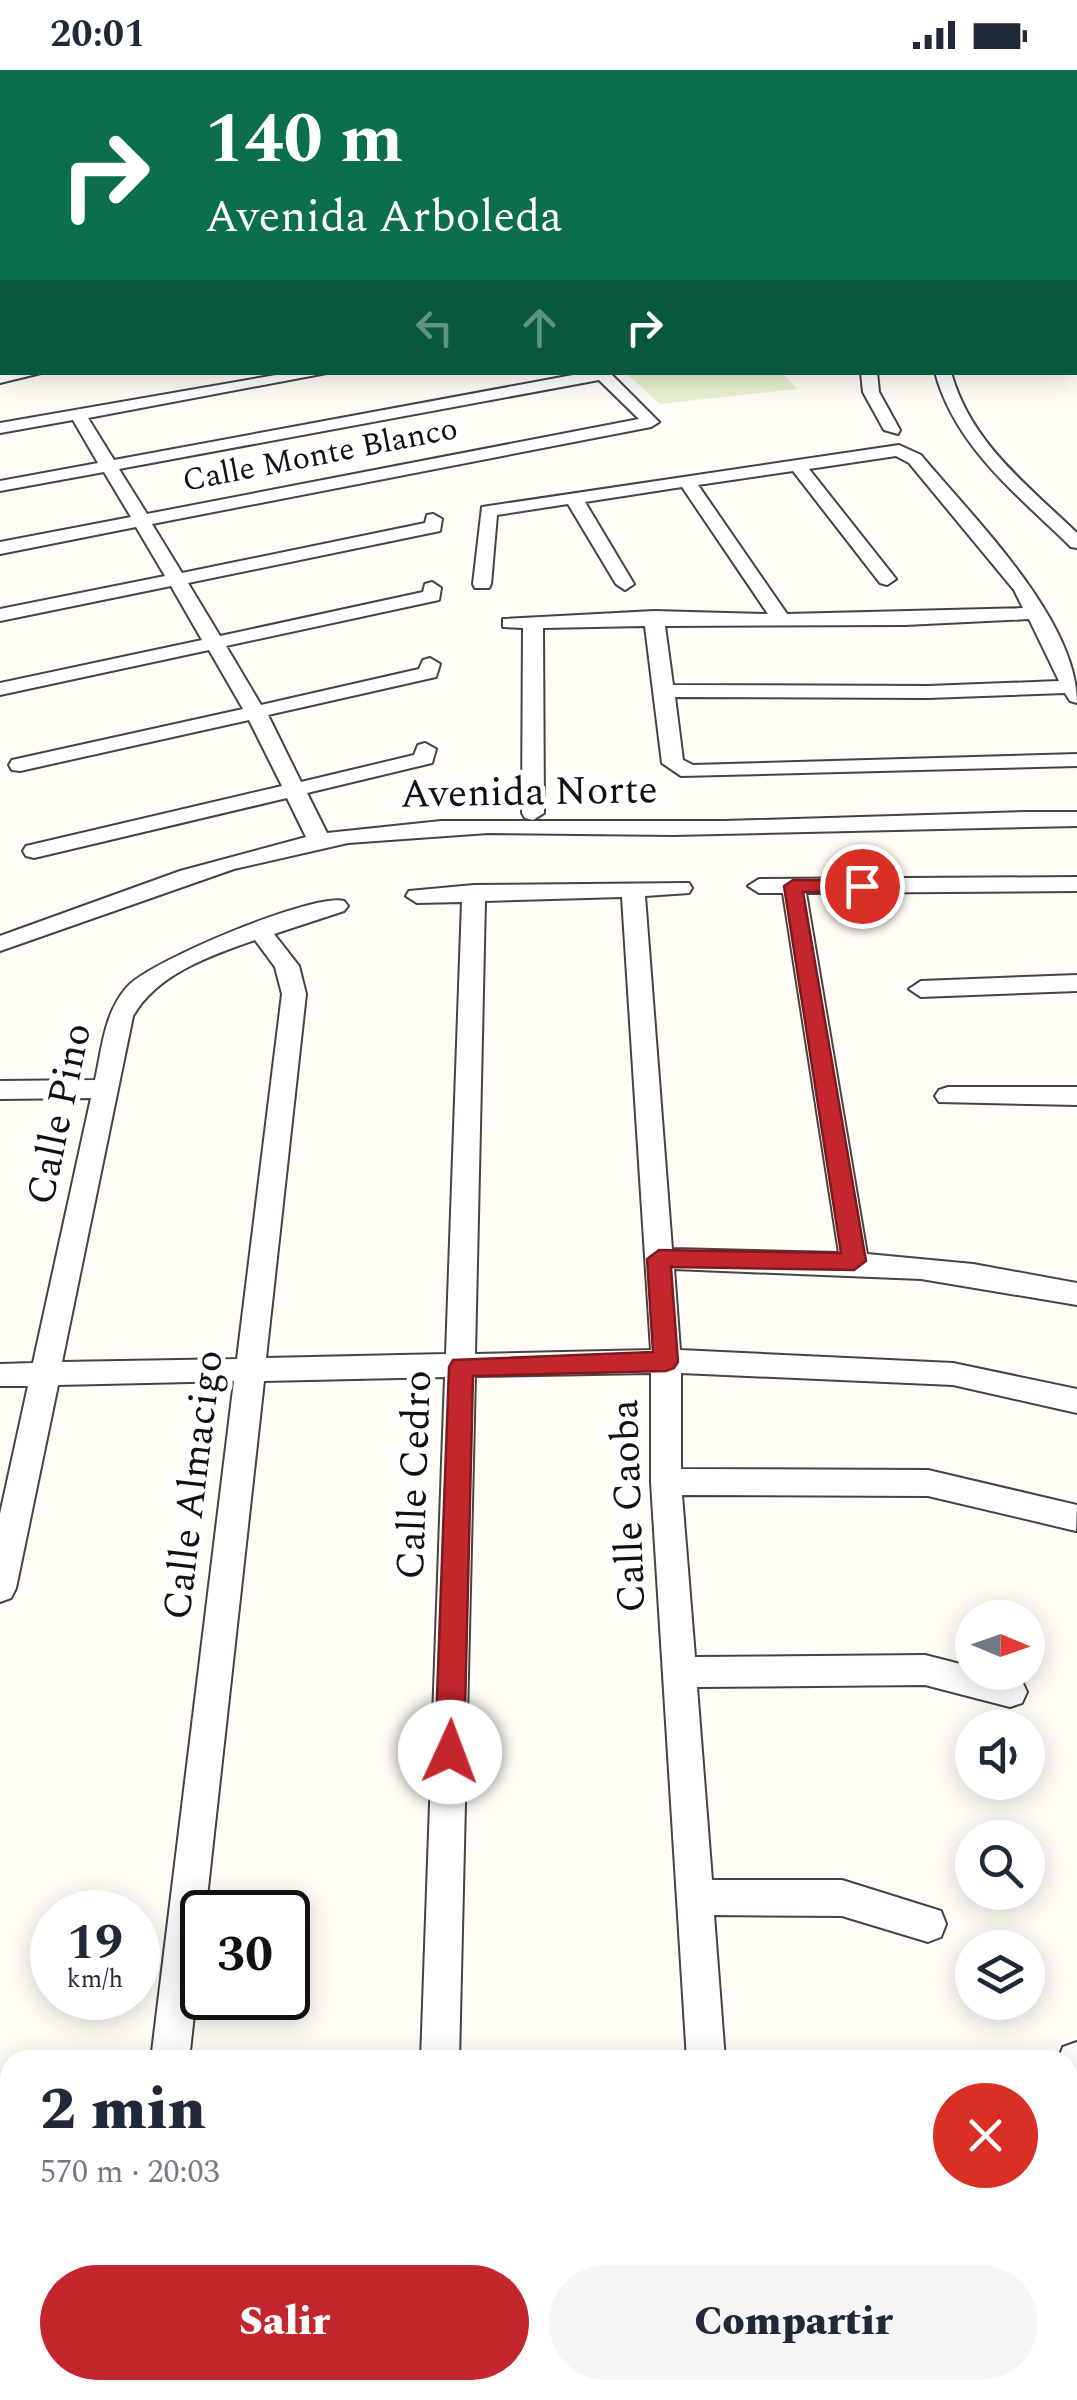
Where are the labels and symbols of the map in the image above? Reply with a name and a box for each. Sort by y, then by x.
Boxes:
street label: Calle Monte Blanco [178,404,462,506]
street label: Avenida Norte [400,760,658,826]
pin [820,844,905,929]
street label: Calle Pino [11,1018,109,1210]
street label: Calle Almacigo [147,1347,241,1623]
street label: Calle Cedro [381,1369,449,1581]
street label: Calle Caoba [595,1398,663,1614]
north arrow [955,1600,1045,1690]
position arrow [398,1700,502,1804]
speed limit sign: 30 [180,1890,310,2020]

